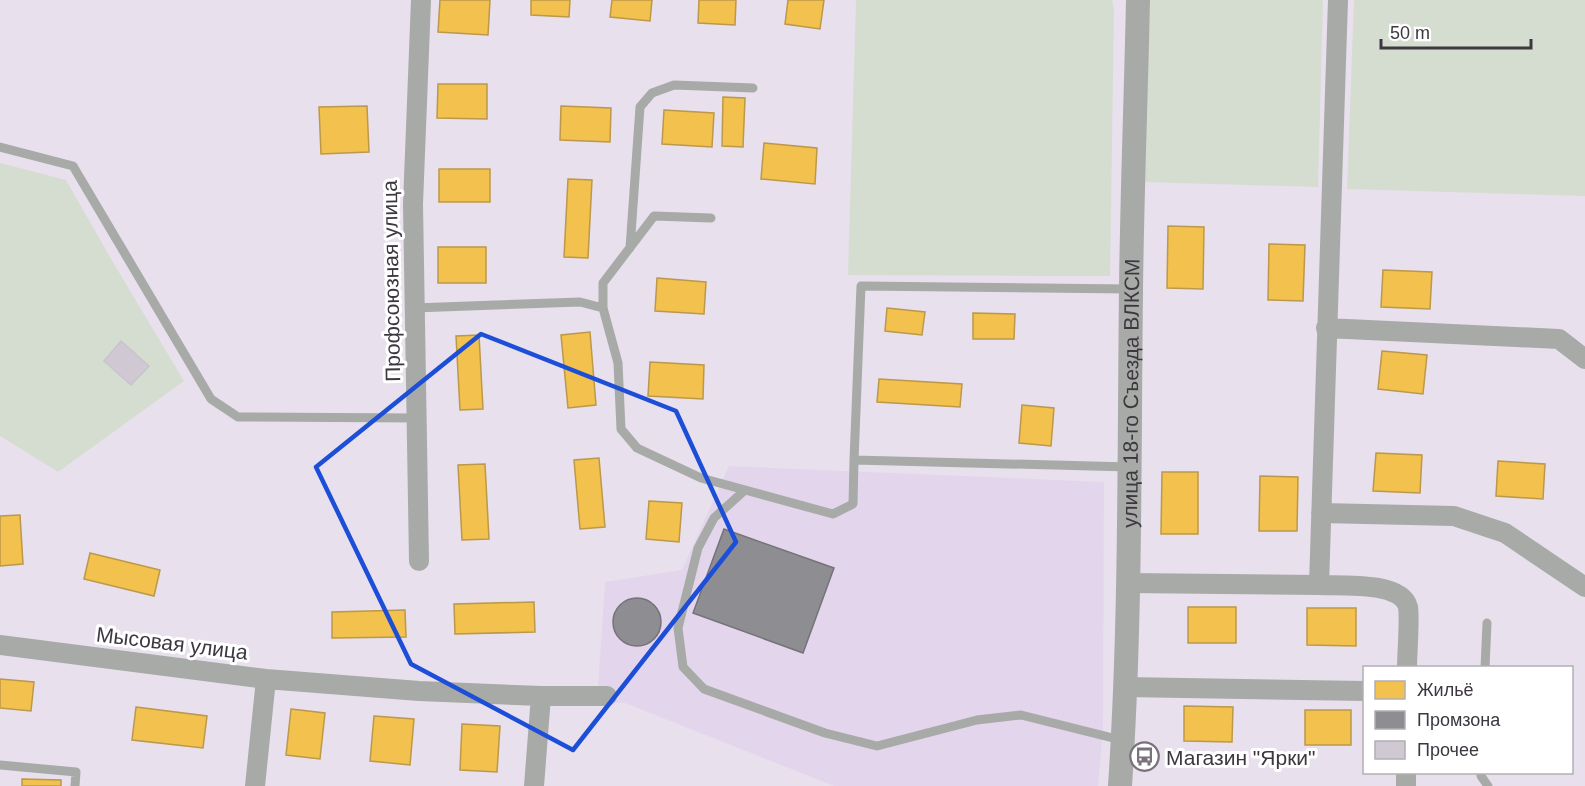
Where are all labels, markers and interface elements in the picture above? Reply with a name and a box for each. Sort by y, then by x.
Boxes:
scale bar [1381,12,1531,50]
text: 50 m [1390,23,1430,43]
street label: Профсоюзная улица [378,180,404,382]
street label: улица 18-го Съезда ВЛКСМ [1118,258,1143,528]
street label: Мысовая улица [95,622,249,664]
legend [1363,666,1573,774]
text: Жильё [1417,680,1474,700]
text: Промзона [1417,710,1501,730]
text: Прочее [1417,740,1479,760]
bus stop icon: Магазин "Ярки" [1129,741,1161,773]
place label: Магазин "Ярки" [1166,746,1316,769]

